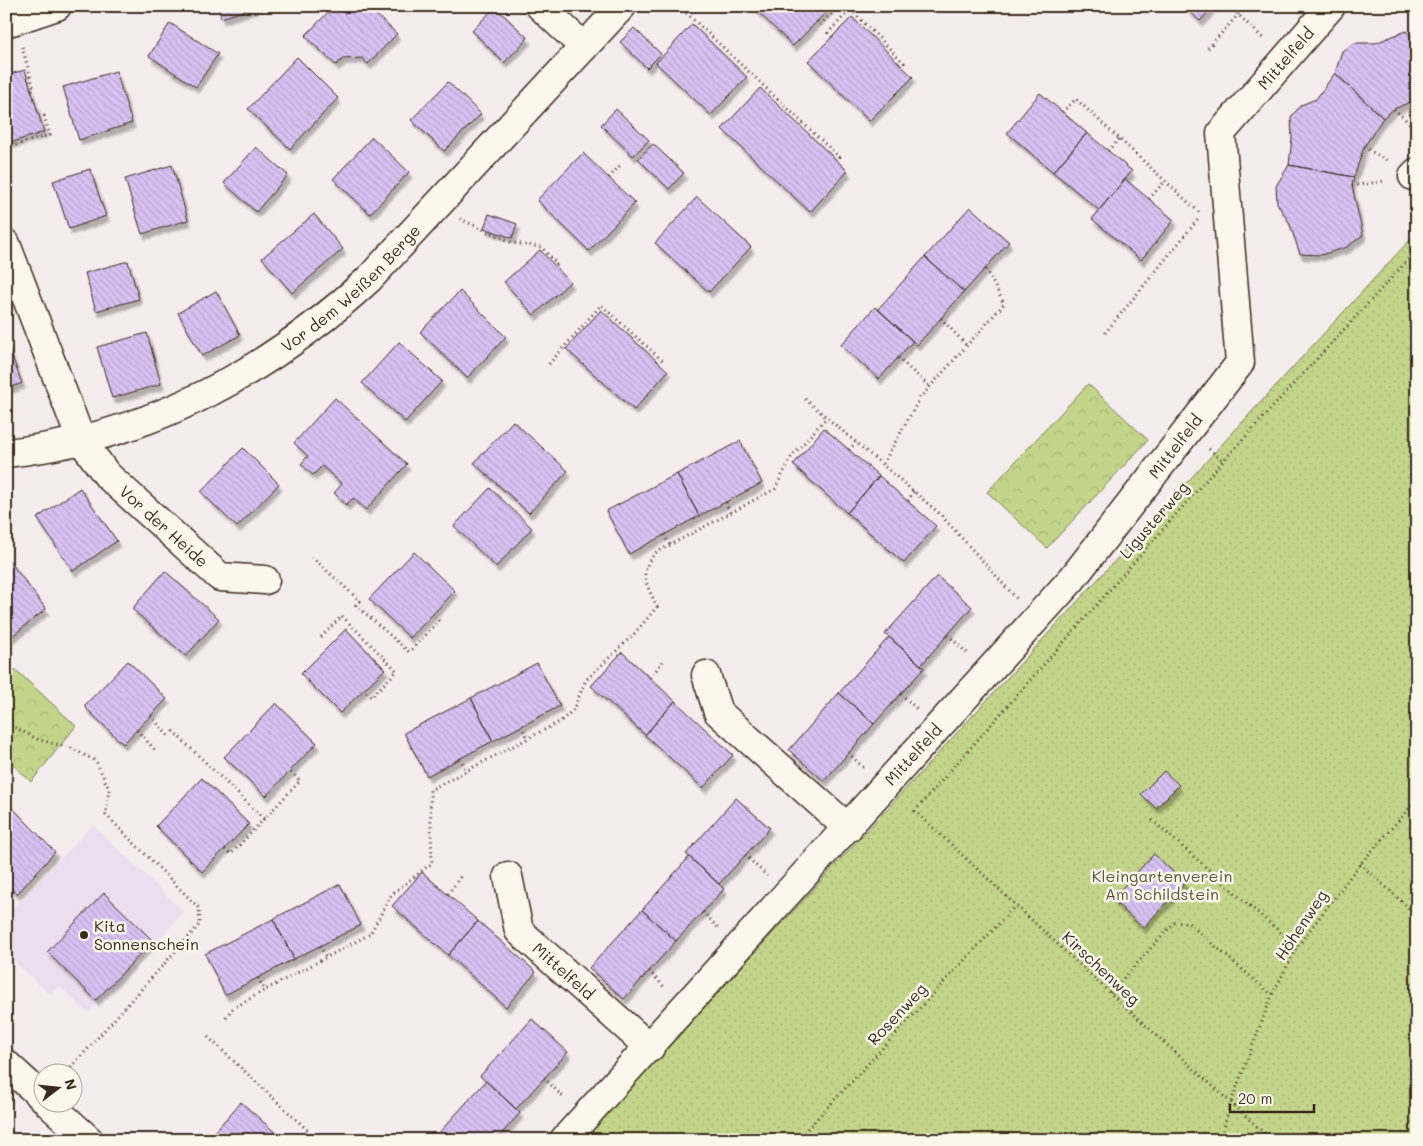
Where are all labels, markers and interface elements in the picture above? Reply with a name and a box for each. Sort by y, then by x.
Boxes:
street label: Mittelfeld [1252,22,1318,94]
street label: Vor dem Weißen Berge [277,220,424,356]
street label: Mittelfeld [1143,409,1206,482]
street label: Ligusterweg [1114,477,1193,563]
street label: Vor der Heide [115,480,213,571]
street label: Mittelfeld [879,719,946,789]
park label: Kleingartenverein Am Schildstein [1092,865,1232,904]
street label: Höhenweg [1269,886,1332,964]
place label: Kita Sonnenschein [94,915,199,954]
street label: Kirschenweg [1058,926,1145,1009]
marker: Kita Sonnenschein [78,929,90,941]
street label: Mittelfeld [529,937,599,1004]
street label: Rosenweg [862,978,931,1049]
north arrow [32,1064,82,1114]
text: N [60,1077,82,1092]
scale bar [1230,1081,1314,1113]
text: 20 m [1238,1088,1272,1108]

